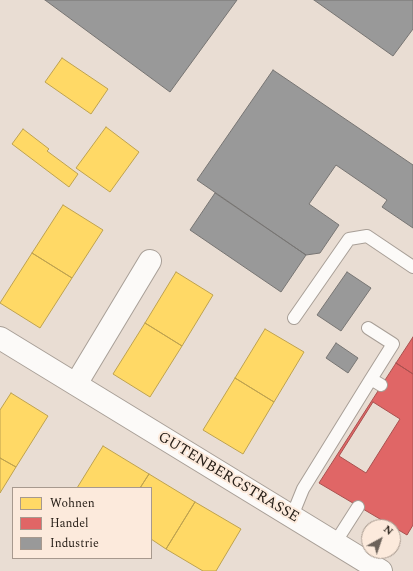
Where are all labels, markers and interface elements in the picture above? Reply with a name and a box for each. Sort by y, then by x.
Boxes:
street label: GUTENBERGSTRASSE [154,429,302,527]
legend [12,487,152,559]
text: Wohnen [50,494,95,513]
text: Handel [50,514,89,533]
north arrow [361,519,401,559]
text: N [379,521,397,540]
text: Industrie [50,534,99,553]

